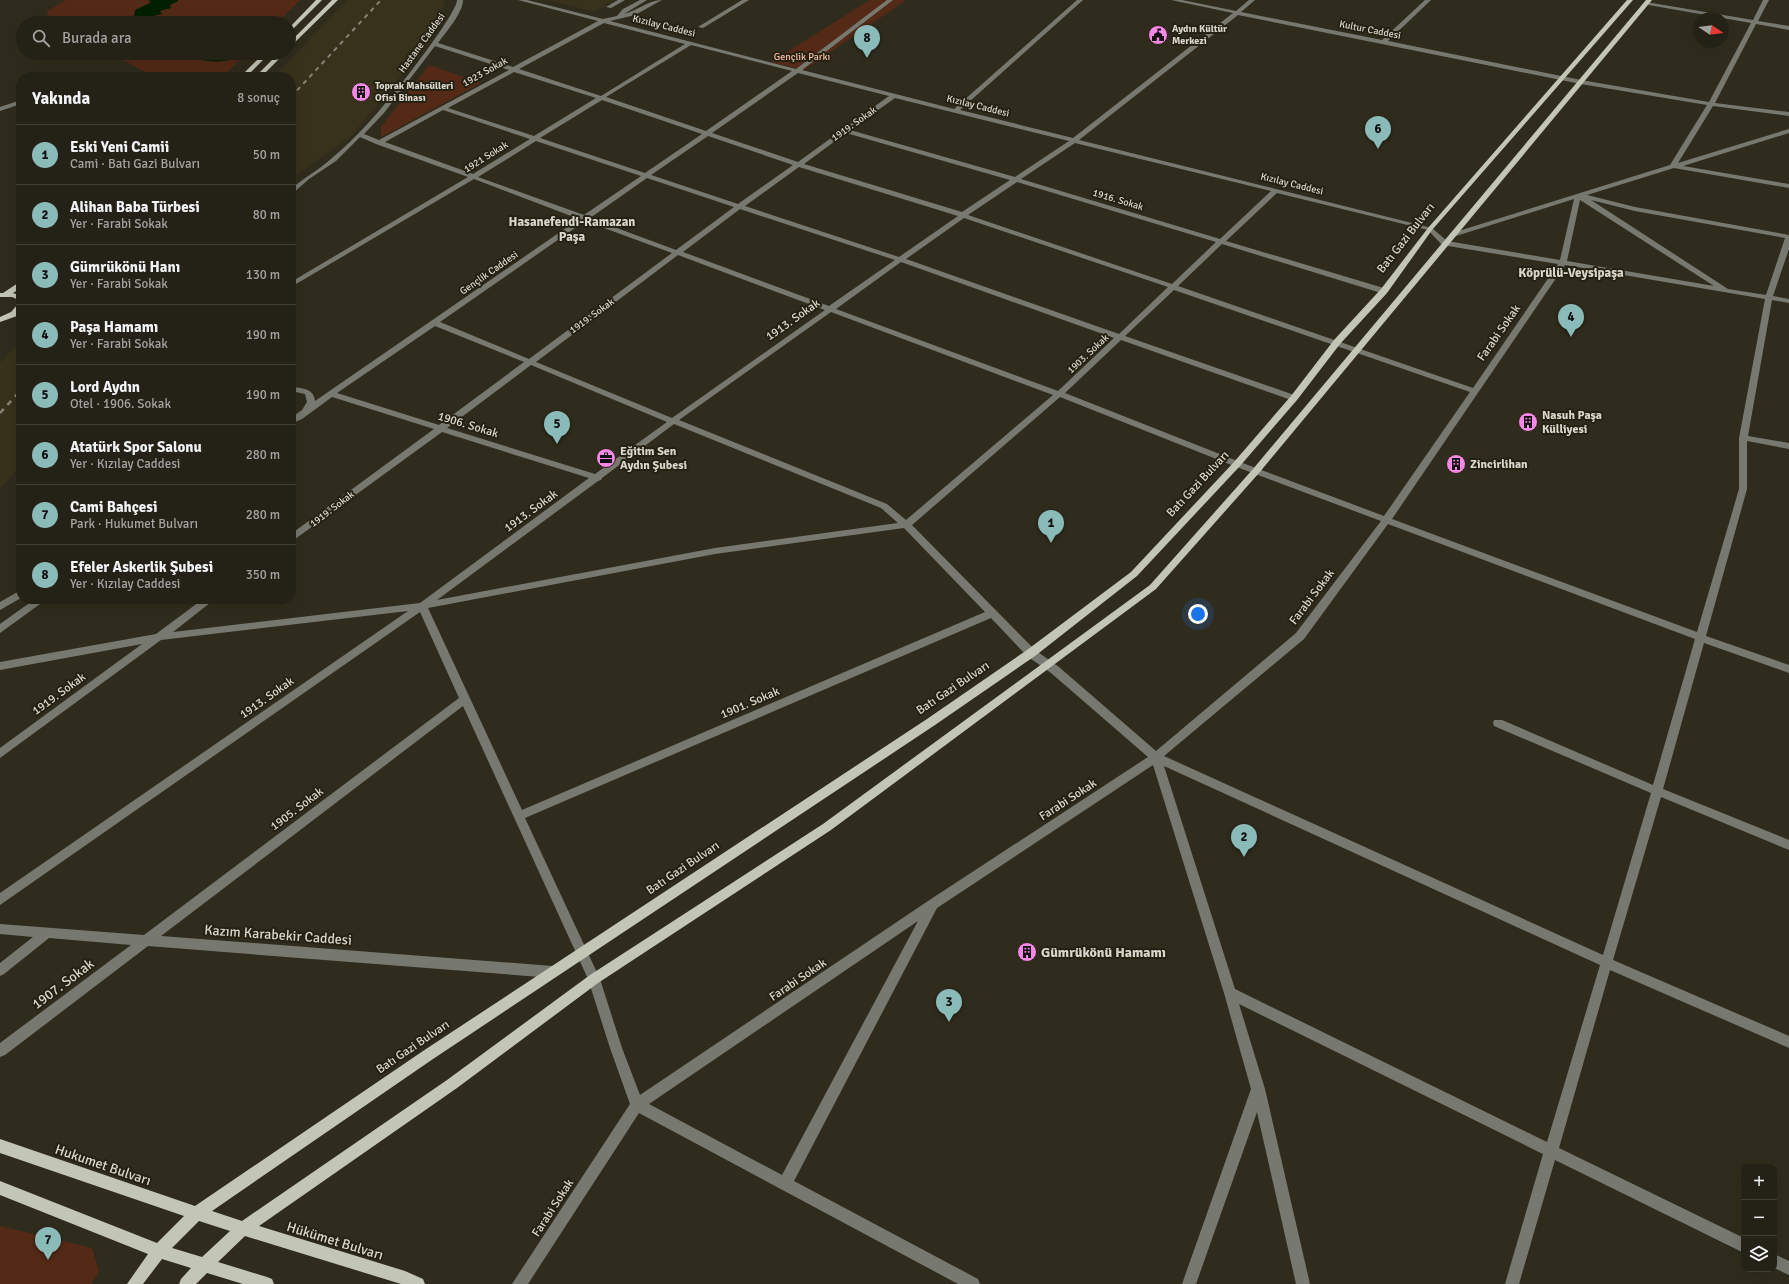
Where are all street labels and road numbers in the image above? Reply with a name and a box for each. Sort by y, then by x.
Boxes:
street label: Hastane Caddesi [396,11,448,75]
street label: Kızılay Caddesi [631,12,697,40]
street label: Kultur Caddesi [1338,18,1402,42]
street label: 1923 Sokak [460,55,510,89]
street label: Kızılay Caddesi [945,92,1011,120]
street label: 1919. Sokak [829,104,879,144]
street label: 1921 Sokak [462,139,510,175]
street label: Kızılay Caddesi [1259,170,1325,198]
street label: 1916. Sokak [1091,187,1145,213]
street label: Batı Gazi Bulvarı [1374,200,1438,276]
street label: Gençlik Caddesi [458,249,520,297]
street label: 1919. Sokak [567,296,617,336]
street label: 1913. Sokak [763,296,823,344]
street label: Farabi Sokak [1474,302,1524,364]
street label: 1903. Sokak [1065,332,1111,376]
street label: 1906. Sokak [436,409,500,441]
street label: Batı Gazi Bulvarı [1163,448,1233,520]
street label: 1913. Sokak [501,486,561,536]
street label: 1919. Sokak [308,488,356,530]
street label: Farabi Sokak [1286,566,1338,628]
street label: Batı Gazi Bulvarı [914,658,992,718]
street label: 1919. Sokak [29,669,89,719]
street label: 1913. Sokak [237,674,297,722]
street label: 1901. Sokak [718,684,782,722]
street label: Farabi Sokak [1036,776,1100,824]
street label: 1905. Sokak [267,784,327,834]
street label: Batı Gazi Bulvarı [644,838,722,898]
street label: Kazım Karabekir Caddesi [204,921,352,949]
street label: 1907. Sokak [29,955,97,1013]
street label: Farabi Sokak [767,955,829,1005]
street label: Batı Gazi Bulvarı [374,1017,452,1077]
street label: Hukumet Bulvarı [53,1141,153,1189]
street label: Farabi Sokak [529,1176,577,1240]
street label: Hükümet Bulvarı [284,1218,386,1264]

